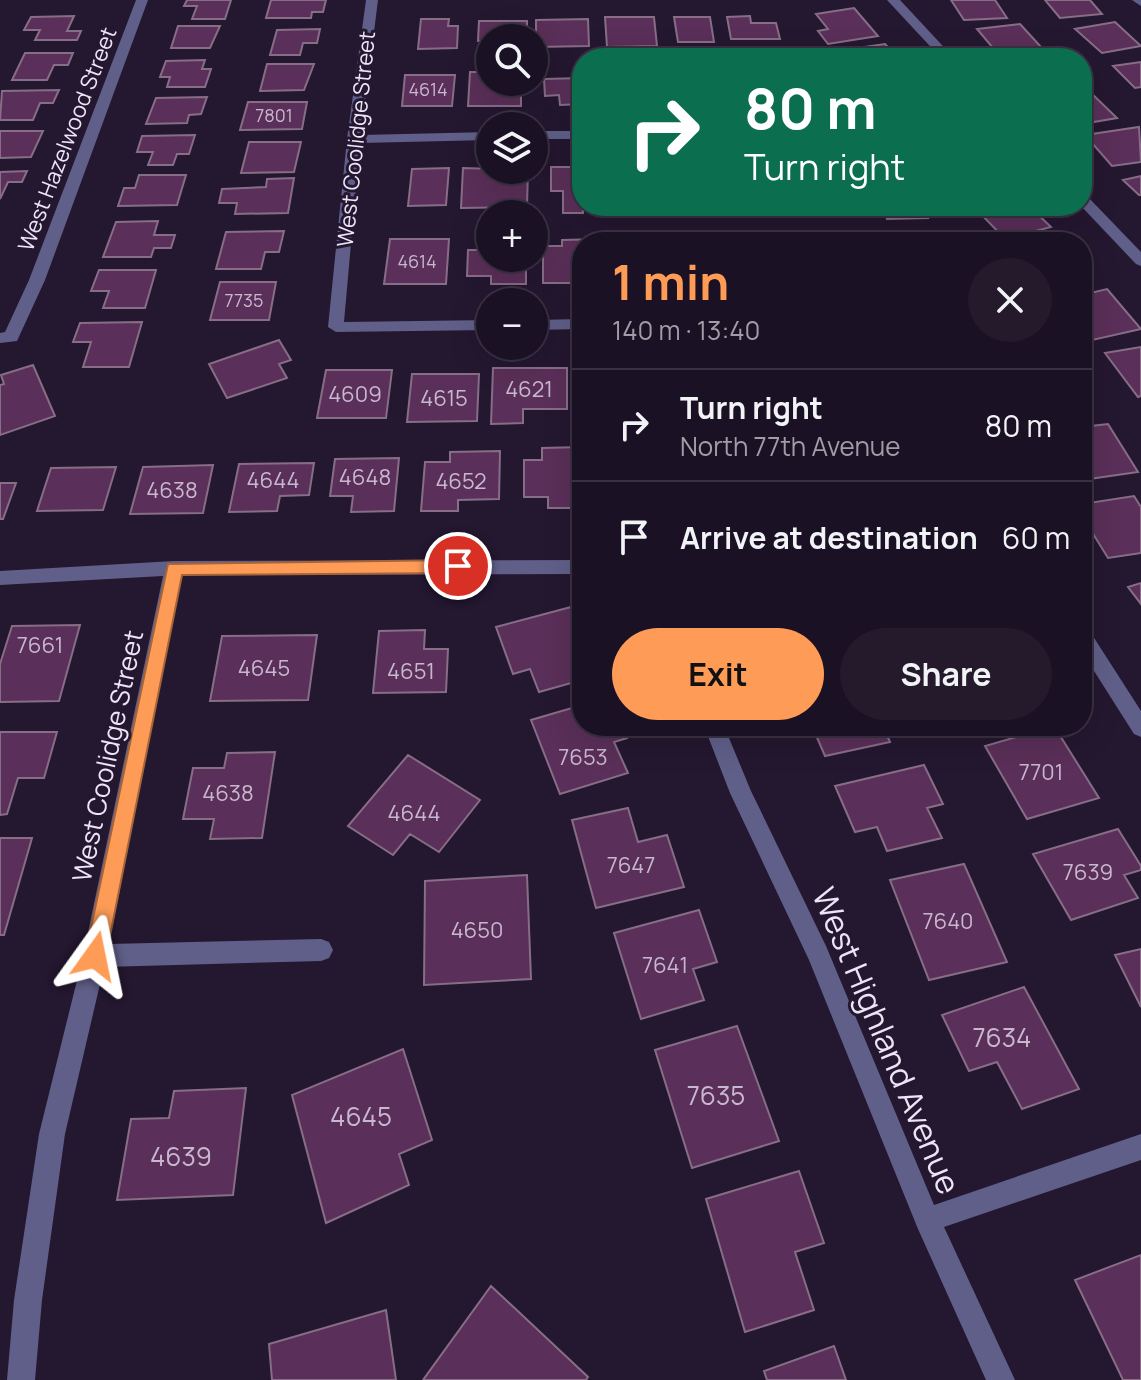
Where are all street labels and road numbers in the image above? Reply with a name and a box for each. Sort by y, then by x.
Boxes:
street label: West Hazelwood Street [10,23,124,255]
street label: West Coolidge Street [330,29,382,248]
street label: West Coolidge Street [63,627,151,885]
street label: West Highland Avenue [802,881,971,1201]

